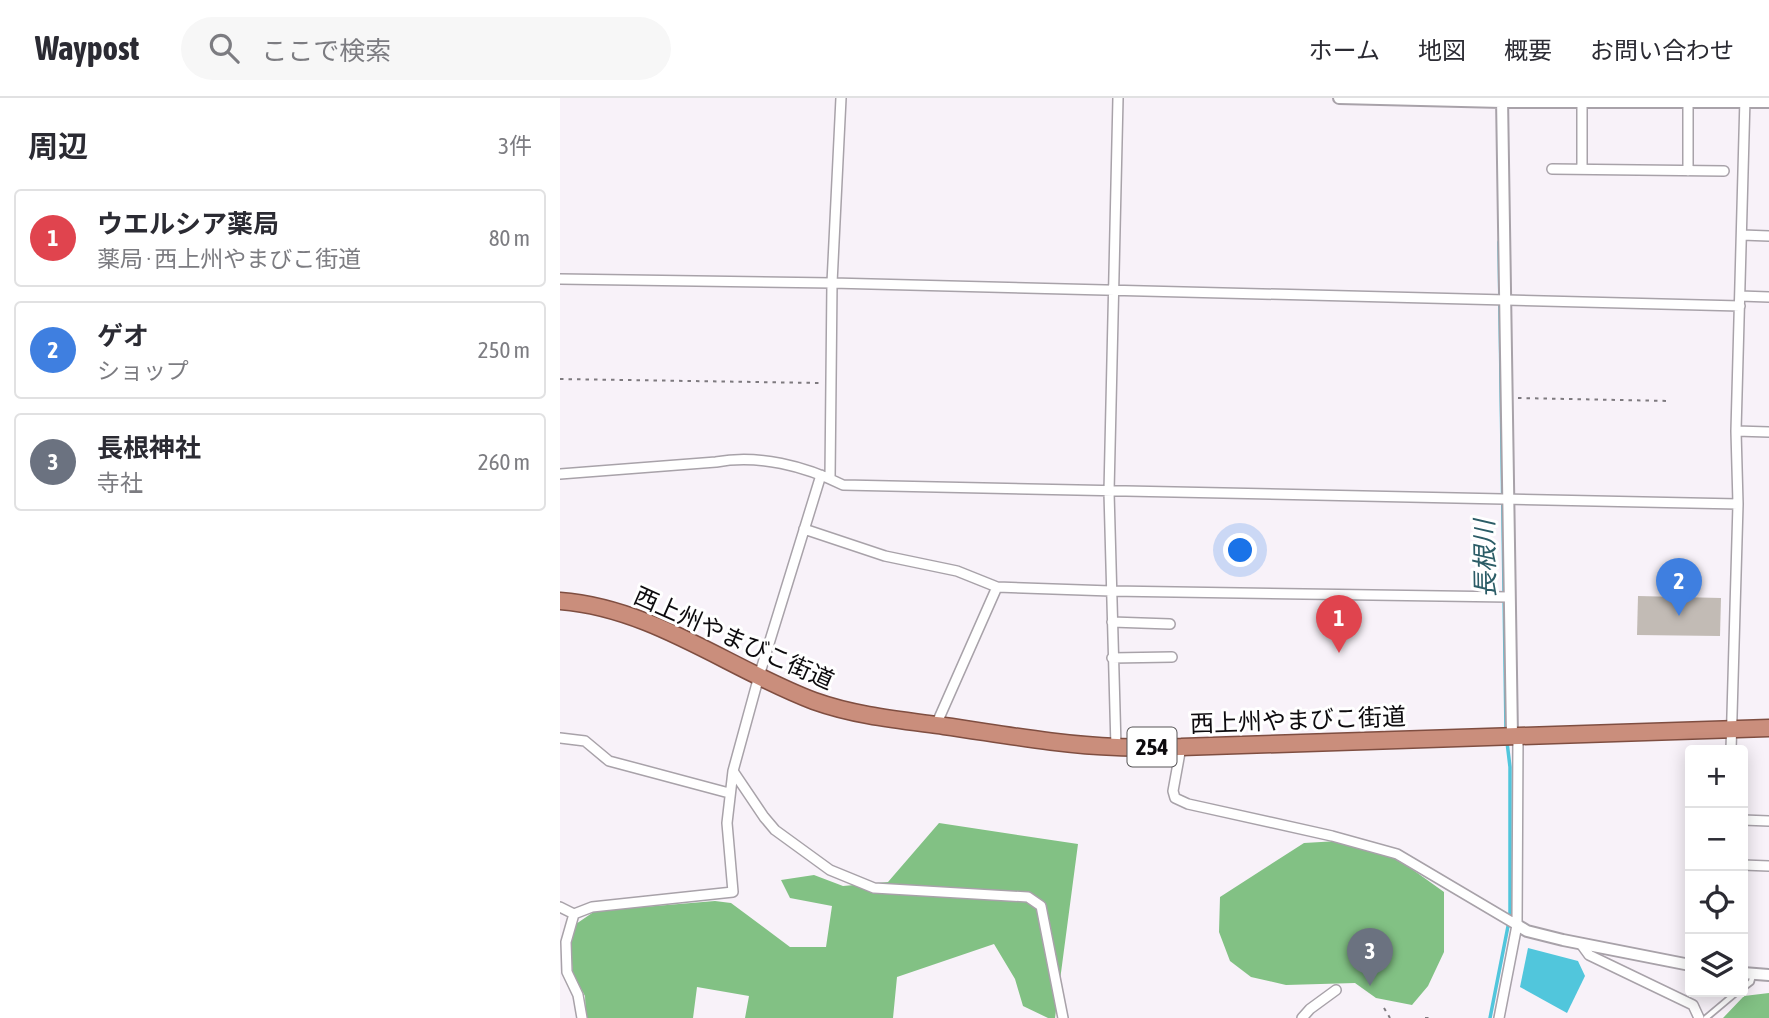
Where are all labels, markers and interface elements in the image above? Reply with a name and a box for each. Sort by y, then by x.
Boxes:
search box [181,17,671,80]
text: Waypost [35,29,139,67]
icon: search [205,29,243,67]
text: ここで検索 [261,36,391,66]
text: ホーム [1309,37,1380,64]
text: 地図 [1418,37,1466,64]
text: 概要 [1504,37,1552,64]
text: お問い合わせ [1590,37,1734,64]
text: 周辺 [28,129,88,163]
text: 3件 [498,133,532,159]
text: ウエルシア薬局 [97,209,279,239]
text: 1 [48,225,58,251]
text: 80 m [489,225,530,251]
text: 薬局 · 西上州やまびこ街道 [97,246,361,272]
text: ゲオ [97,321,149,351]
text: 2 [48,337,58,363]
text: 250 m [478,337,530,363]
text: ショップ [97,358,189,384]
text: 長根神社 [97,433,201,463]
text: 3 [48,449,58,475]
text: 260 m [478,449,530,475]
text: 寺社 [97,470,143,496]
water label: 長根川 [1469,517,1501,598]
your location [1223,533,1257,567]
pin: 2 [1656,558,1702,616]
street label: 西上州やまびこ街道 [630,582,838,694]
pin: 1 [1316,595,1362,653]
street label: 西上州やまびこ街道 [1190,703,1406,737]
road number: 254 [1128,727,1176,766]
map controls [1685,745,1748,997]
button: + [1685,745,1748,808]
button: − [1685,808,1748,871]
button: locate [1685,871,1748,934]
pin: 3 [1347,928,1393,986]
button: layers [1685,934,1748,997]

